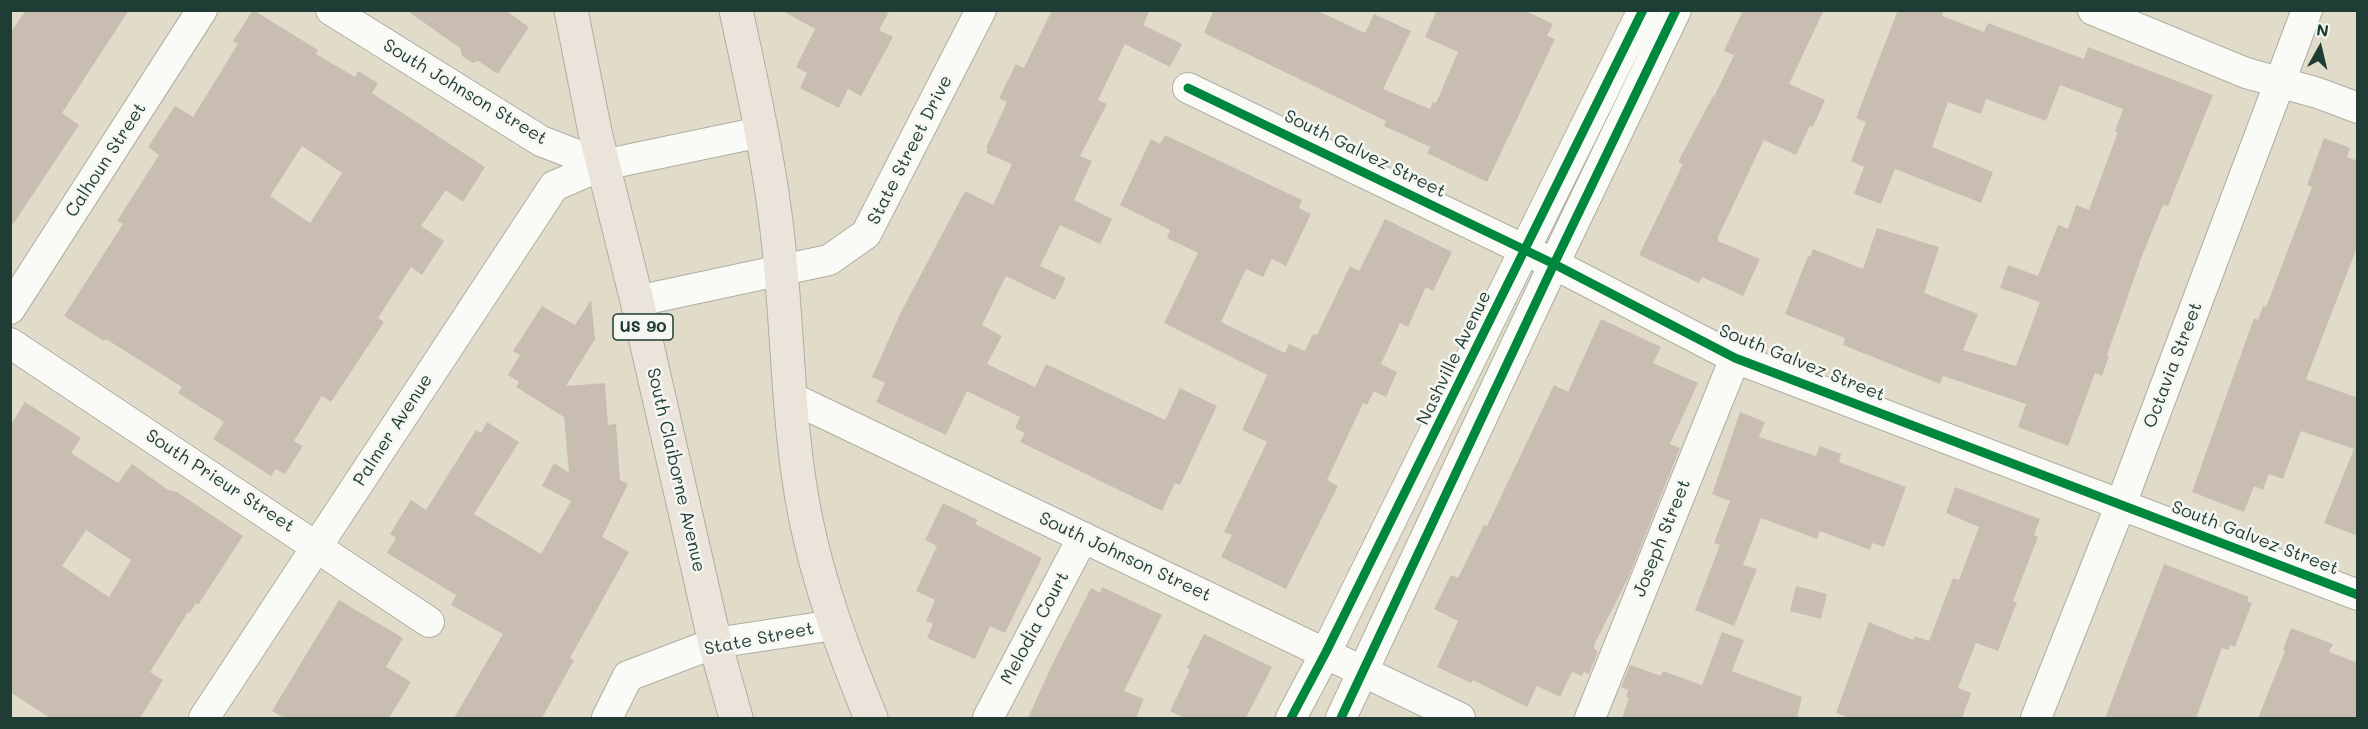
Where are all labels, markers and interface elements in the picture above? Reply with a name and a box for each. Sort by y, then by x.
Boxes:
north arrow [2290,18,2350,78]
text: N [2315,18,2330,41]
street label: South Johnson Street [379,34,551,150]
street label: State Street Drive [863,72,957,228]
street label: Calhoun Street [61,99,151,221]
street label: South Galvez Street [1281,105,1449,203]
street label: Nashville Avenue [1412,287,1496,429]
street label: Octavia Street [2139,299,2207,431]
road number: US 90 [613,314,673,340]
street label: South Galvez Street [1716,320,1888,406]
street label: South Claiborne Avenue [642,366,710,574]
street label: Palmer Avenue [349,370,437,490]
street label: South Prieur Street [142,425,298,537]
street label: Joseph Street [1629,476,1695,600]
street label: South Galvez Street [2168,496,2342,580]
street label: South Johnson Street [1035,508,1215,606]
street label: Melodia Court [996,568,1074,688]
street label: State Street [702,618,816,660]

